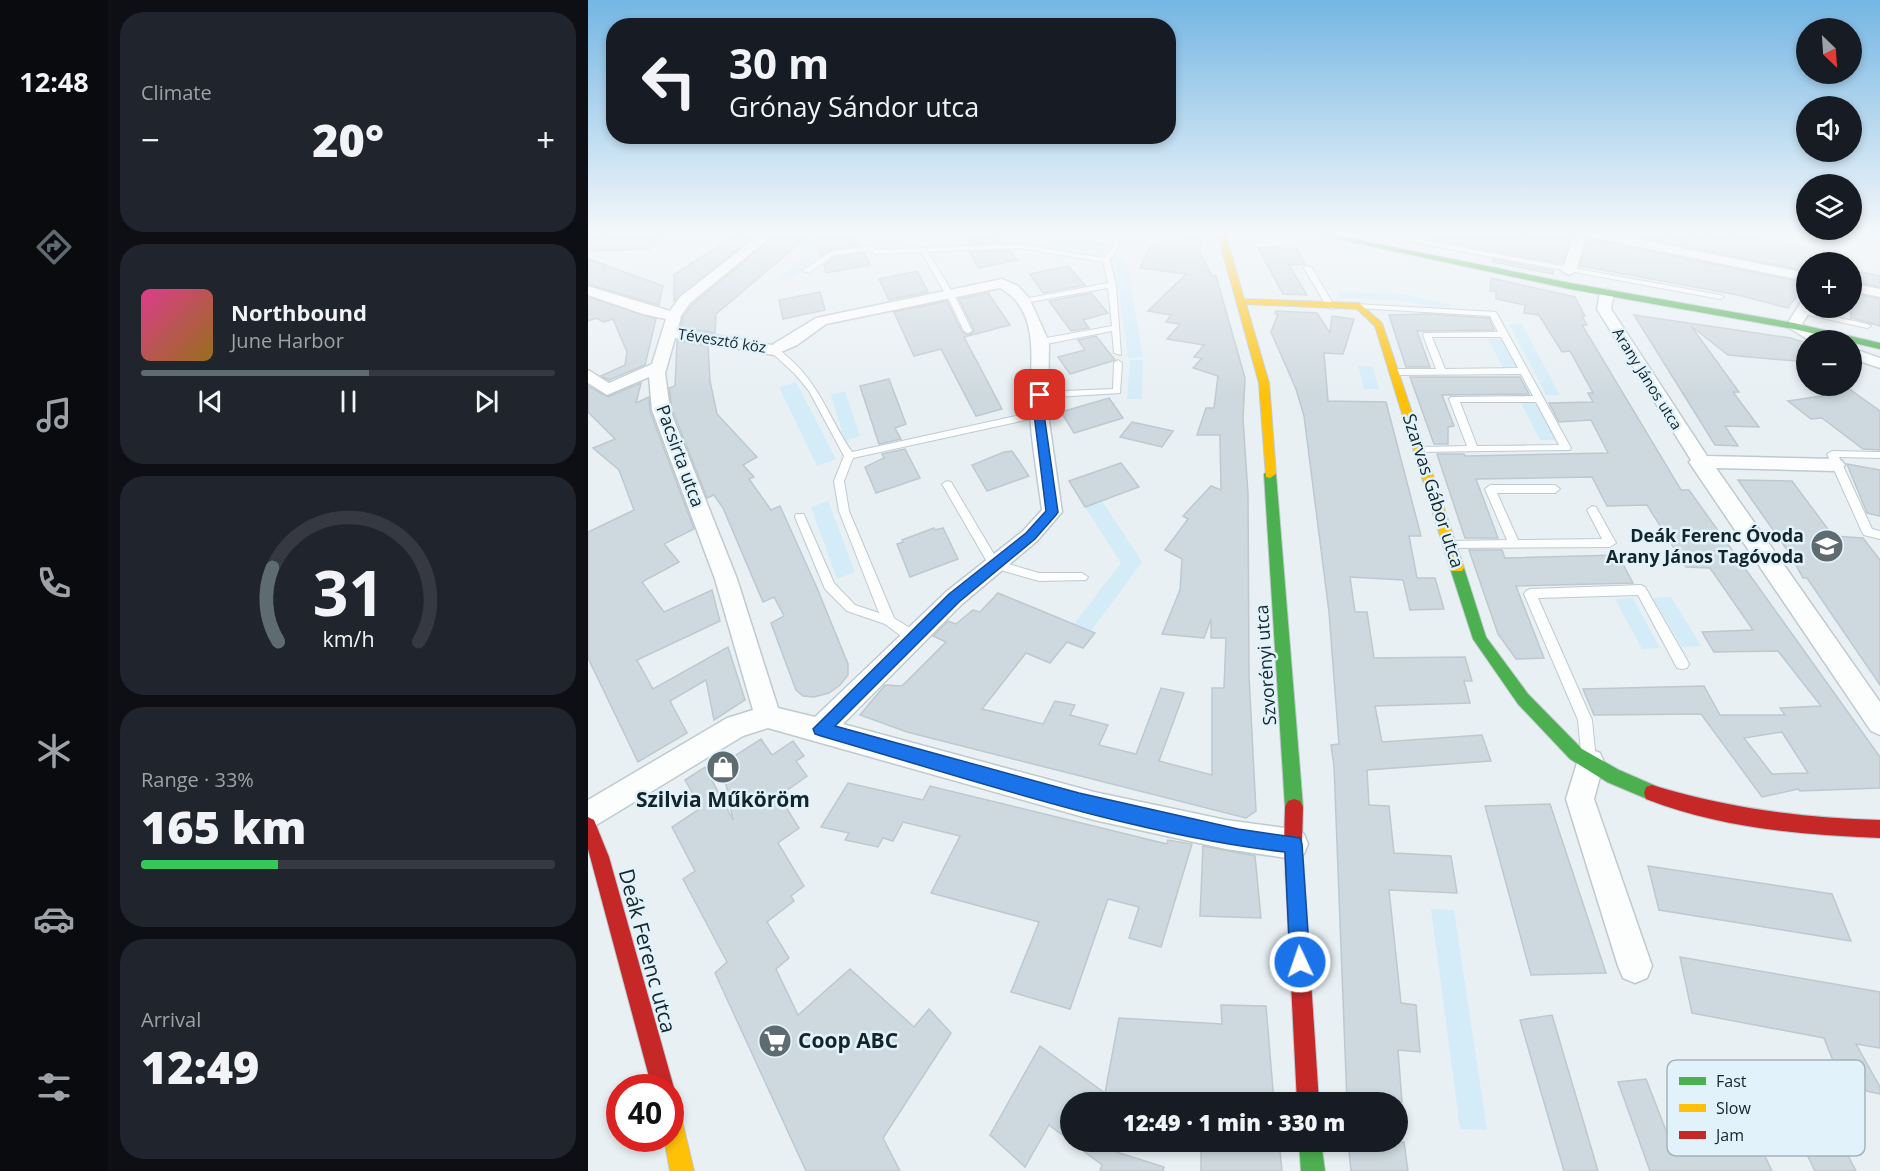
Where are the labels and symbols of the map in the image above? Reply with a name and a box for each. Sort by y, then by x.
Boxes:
north arrow [1796,18,1862,84]
street label: Tévesztő köz [677,323,768,357]
street label: Arany János utca [1609,324,1687,433]
pin [1014,369,1065,420]
street label: Pacsirta utca [651,401,711,510]
street label: Szarvas Gábor utca [1398,410,1470,571]
place label: Deák Ferenc Óvoda Arany János Tagóvoda [1606,523,1804,568]
school or university icon: Deák Ferenc Óvoda Arany János Tagóvoda [1809,528,1845,564]
street label: Szvorényi utca [1249,604,1281,726]
shop icon: Szilvia Műköröm [705,749,741,785]
place label: Szilvia Műköröm [636,785,810,813]
street label: Deák Ferenc utca [613,866,683,1036]
position arrow [1268,930,1332,994]
supermarket icon: Coop ABC [757,1023,793,1059]
place label: Coop ABC [798,1026,898,1054]
legend [1667,1060,1865,1156]
text: Fast [1716,1070,1747,1092]
speed limit sign: 40 [606,1074,684,1152]
text: Slow [1716,1097,1751,1119]
text: Jam [1714,1124,1744,1146]

